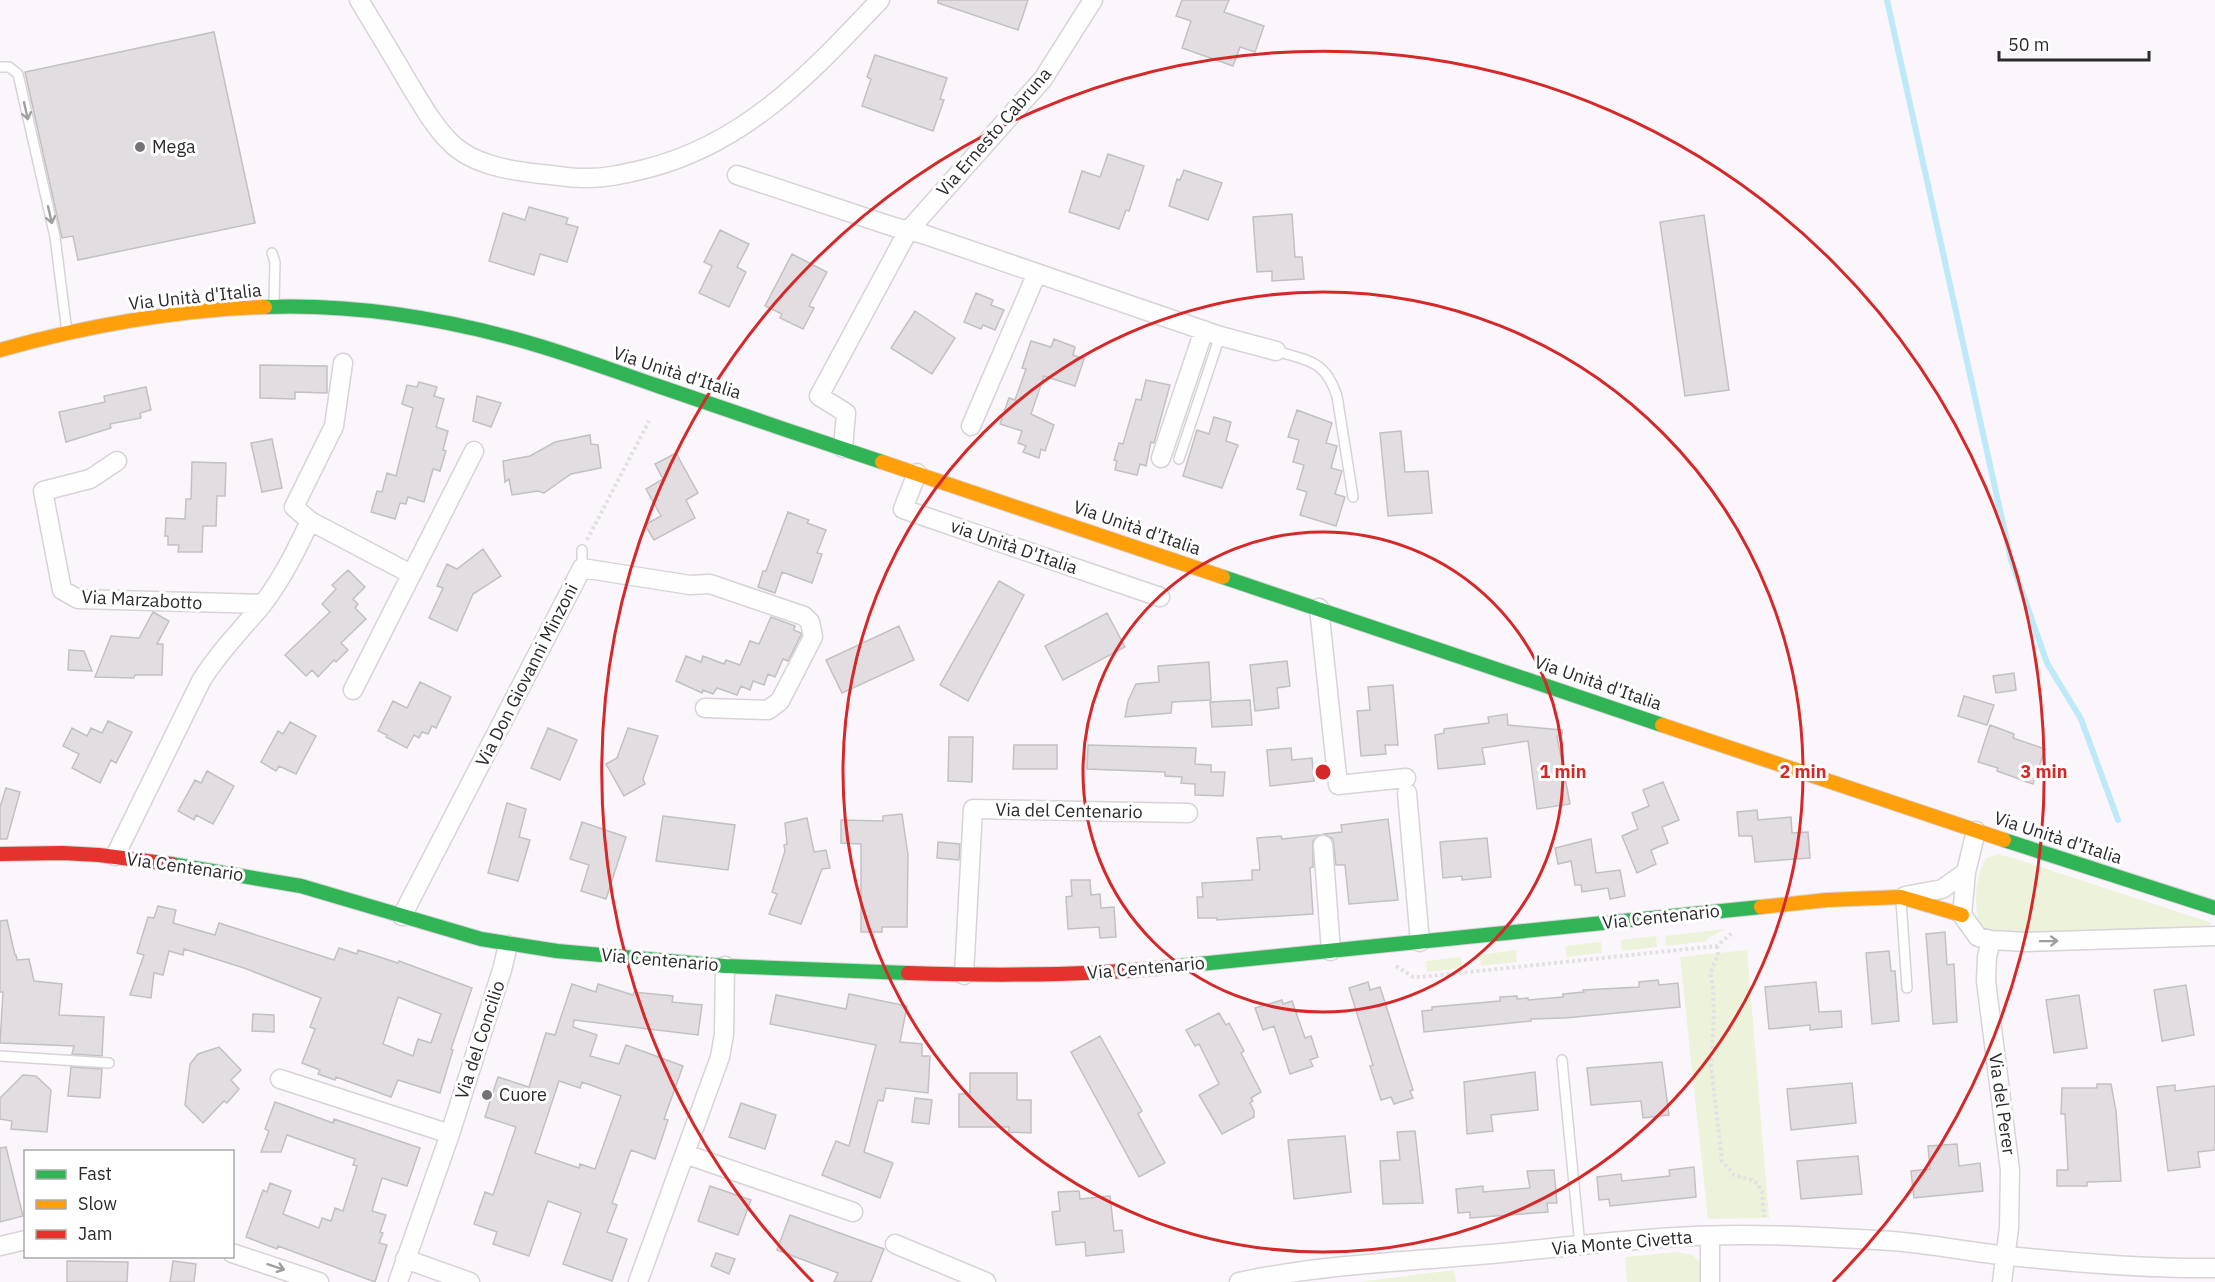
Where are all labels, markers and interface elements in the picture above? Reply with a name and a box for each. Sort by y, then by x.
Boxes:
scale bar [1999,24,2149,62]
text: 50 m [2008,33,2050,56]
street label: Via Ernesto Cabruna [931,62,1056,201]
one-way arrow [21,102,33,121]
place label: Mega [152,135,196,158]
marker: Mega [133,140,147,154]
one-way arrow [44,205,56,224]
street label: Via Unità d'Italia [127,278,263,315]
street label: Via Unità d'Italia [610,341,744,404]
street label: Via Unità d'Italia [1070,495,1204,560]
street label: via Unità D'Italia [948,514,1081,579]
street label: Via Don Giovanni Minzoni [470,579,583,770]
street label: Via Marzabotto [81,585,203,614]
street label: Via Unità d'Italia [1531,650,1665,715]
text: 1 min [1539,760,1587,783]
text: 2 min [1779,760,1827,783]
text: 3 min [2020,760,2068,783]
centre of rings [1313,762,1333,782]
street label: Via del Centenario [995,798,1143,823]
street label: Via Unità d'Italia [1991,806,2125,869]
street label: Via Centenario [125,847,245,886]
street label: Via Centenario [1601,899,1721,934]
one-way arrow [2039,935,2059,947]
street label: Via Centenario [600,943,720,976]
street label: Via Centenario [1086,951,1206,984]
street label: Via del Concilio [450,978,510,1102]
street label: Via del Perer [1984,1052,2021,1157]
place label: Cuore [499,1083,547,1106]
marker: Cuore [480,1088,494,1102]
legend [24,1150,234,1258]
text: Fast [78,1162,112,1185]
text: Slow [78,1192,117,1215]
text: Jam [78,1222,113,1245]
street label: Via Monte Civetta [1551,1225,1694,1260]
one-way arrow [266,1263,285,1274]

